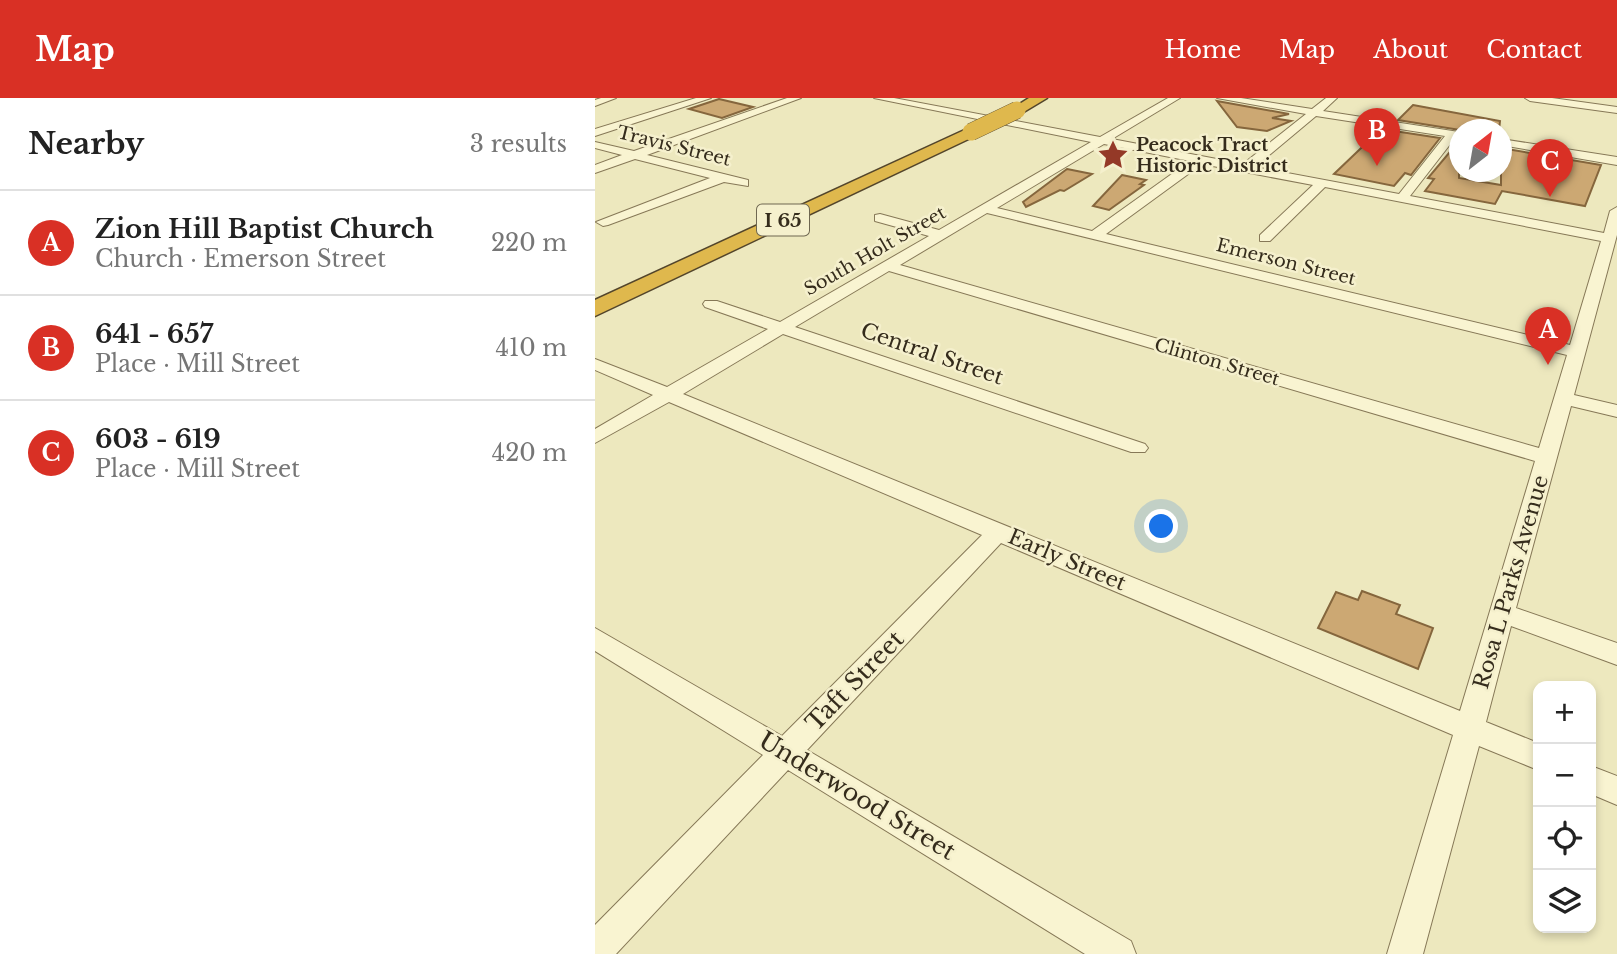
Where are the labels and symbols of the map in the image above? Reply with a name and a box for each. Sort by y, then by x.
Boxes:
pin: B [1354,108,1400,166]
north arrow [1449,119,1512,182]
street label: Travis Street [615,121,733,171]
place label: Peacock Tract Historic District [1136,134,1288,177]
place icon: Peacock Tract Historic District [1096,138,1130,172]
pin: C [1527,139,1573,197]
street label: South Holt Street [800,201,950,300]
road number: I 65 [757,204,809,236]
street label: Emerson Street [1214,234,1358,290]
pin: A [1525,307,1571,365]
street label: Central Street [857,317,1007,391]
street label: Clinton Street [1152,334,1282,390]
street label: Rosa L Parks Avenue [1468,472,1554,692]
your location [1144,509,1178,543]
street label: Early Street [1004,523,1130,597]
street label: Taft Street [800,624,910,737]
street label: Underwood Street [754,725,961,866]

